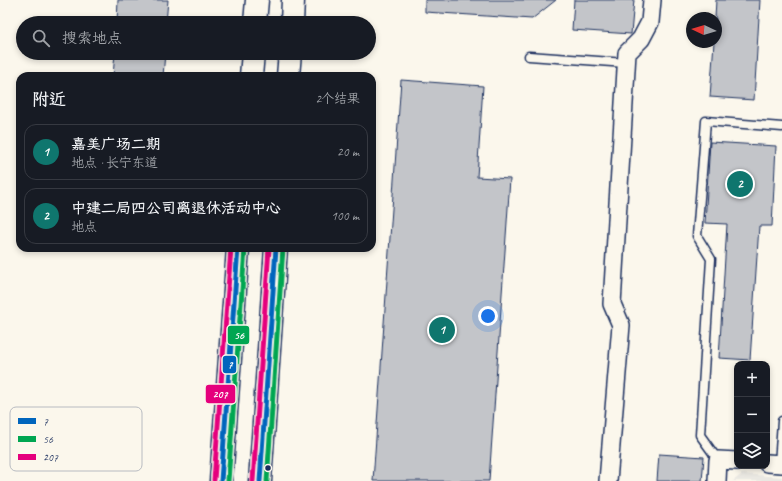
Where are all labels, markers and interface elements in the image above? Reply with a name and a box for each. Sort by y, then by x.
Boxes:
north arrow [686,12,722,48]
search box [16,16,376,60]
icon: search [30,27,52,49]
text: 搜索地点 [62,29,122,48]
text: 附近 [32,89,66,110]
text: 2个结果 [315,91,360,107]
text: 嘉美广场二期 [71,135,161,154]
text: 1 [43,144,49,160]
text: 20 m [337,144,359,160]
text: 地点 · 长宁东道 [71,155,158,171]
pin: 2 [727,169,753,199]
text: 中建二局四公司离退休活动中心 [71,199,281,218]
text: 2 [43,208,49,224]
text: 100 m [331,208,359,224]
text: 地点 [71,219,97,235]
your location [478,306,498,326]
pin: 1 [429,315,455,345]
line badge: 56 [227,325,250,345]
text: 56 [234,328,245,342]
line badge: 7 [222,355,237,374]
text: 7 [228,357,234,371]
map controls [734,361,770,469]
button: + [734,361,770,397]
line badge: 207 [205,384,236,404]
text: 207 [213,387,228,401]
button: − [734,397,770,433]
legend [10,407,142,471]
text: 7 [43,414,49,428]
text: 56 [43,432,54,446]
button: layers [734,433,770,469]
text: 207 [43,450,59,464]
unlabelled marker [263,463,273,473]

